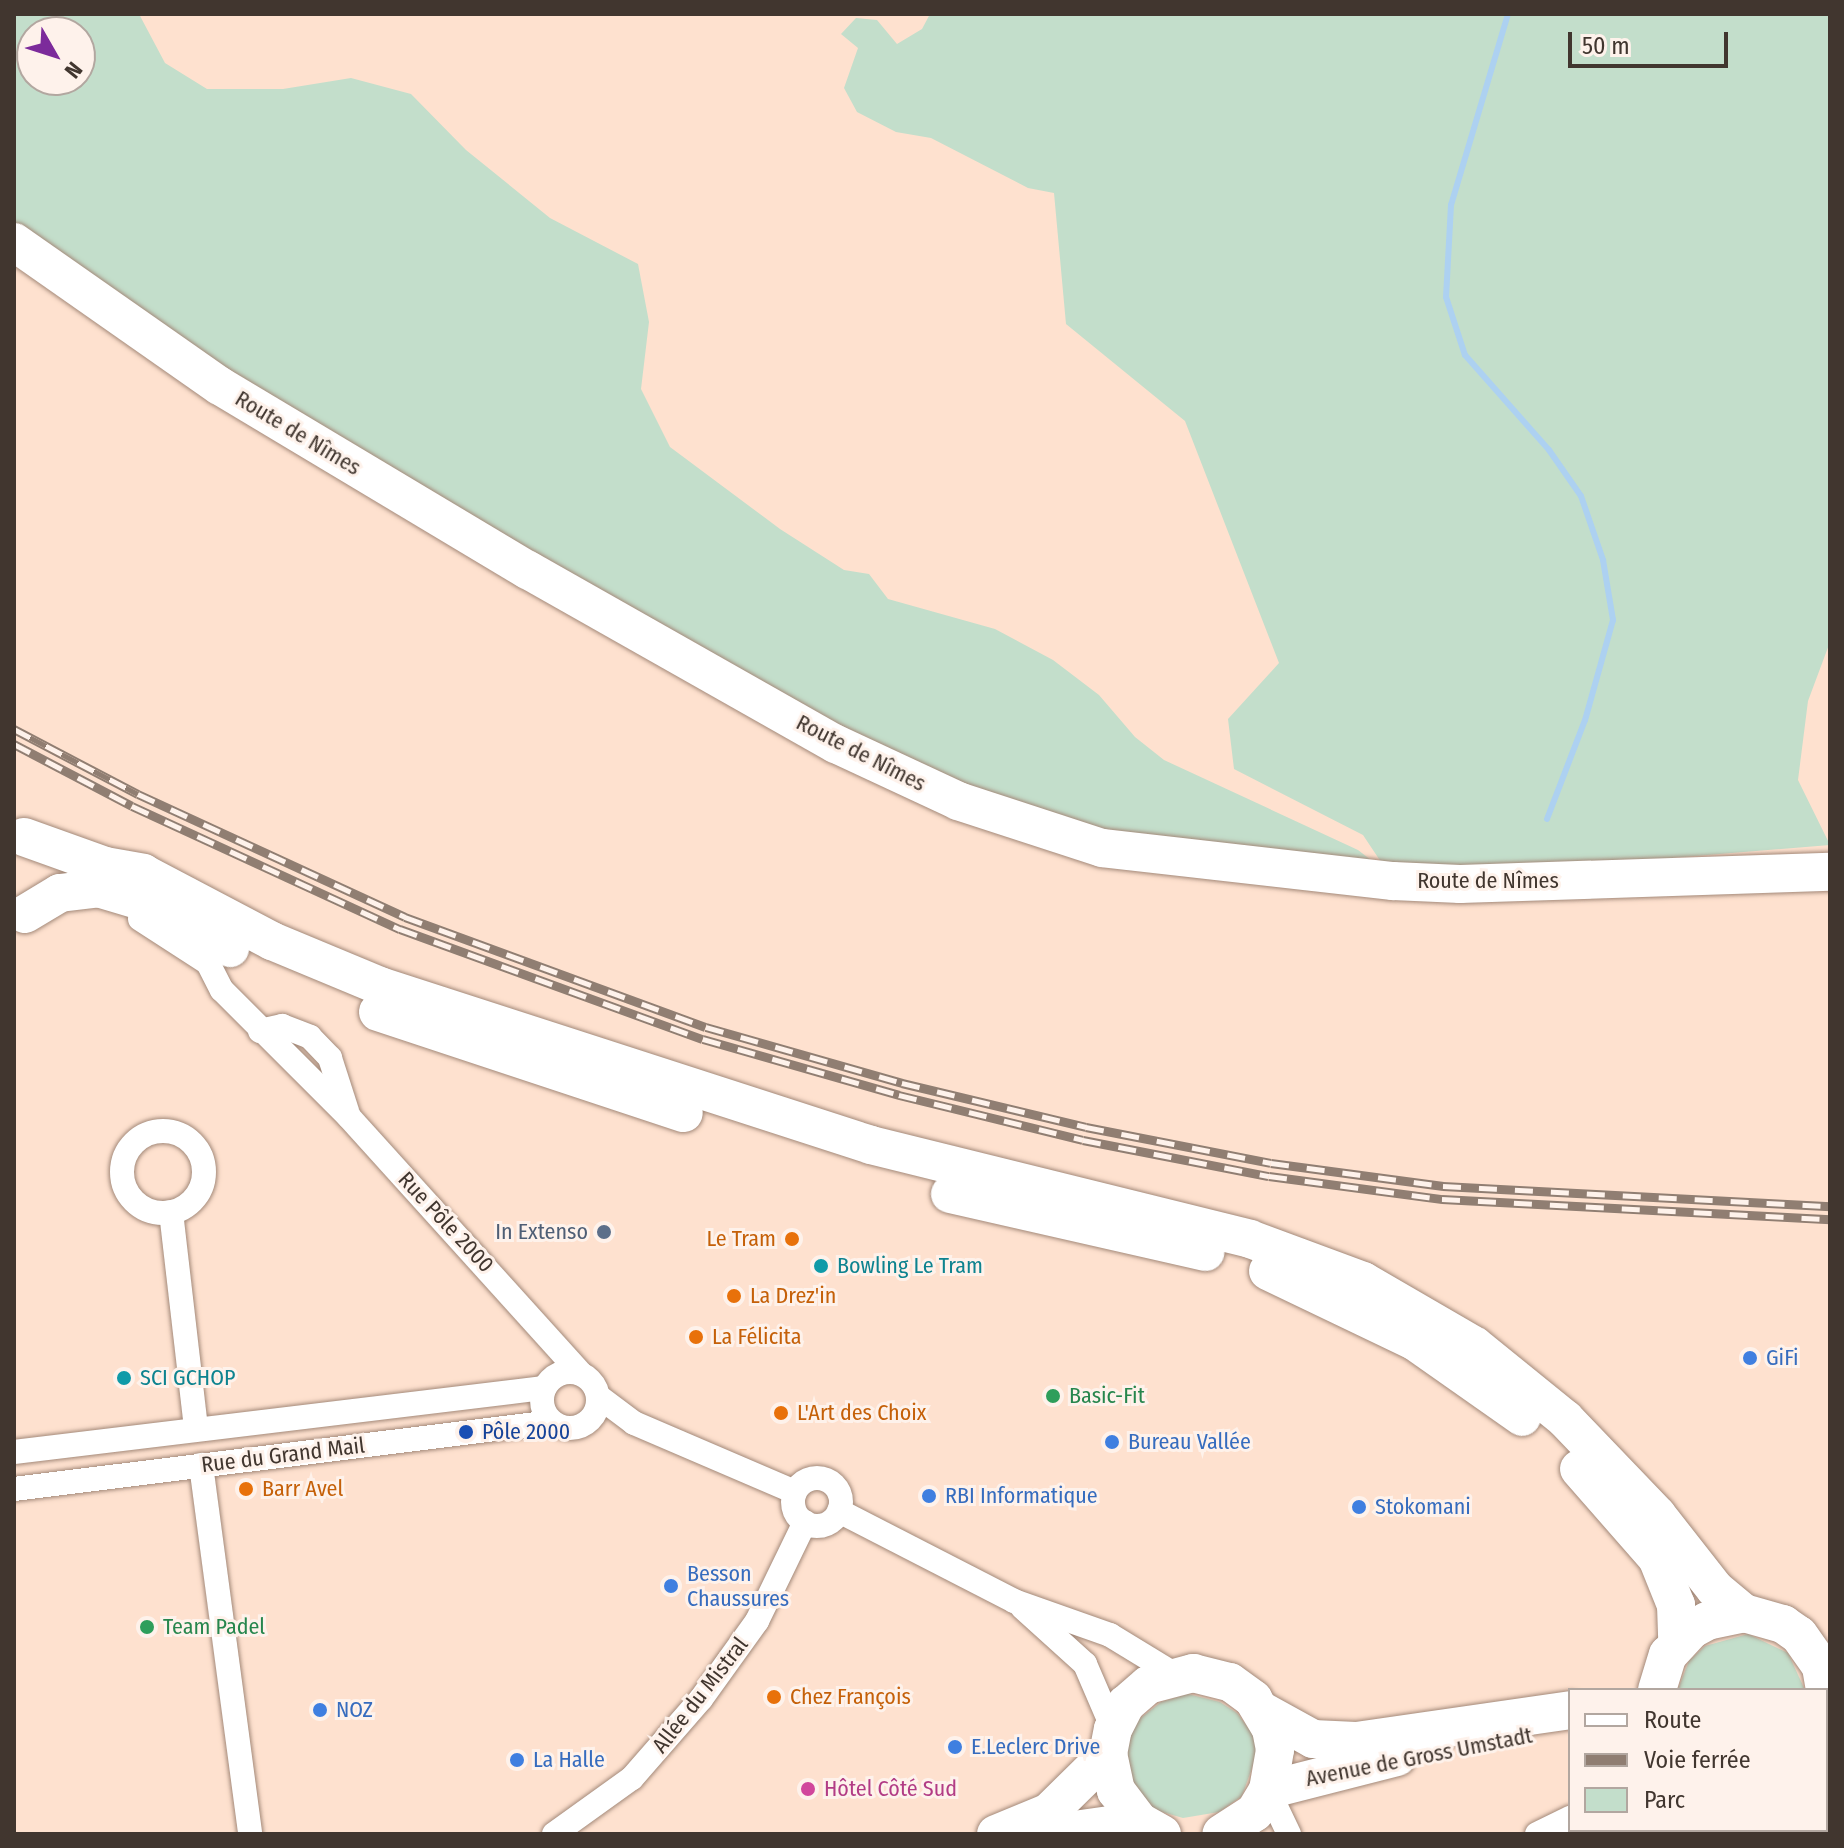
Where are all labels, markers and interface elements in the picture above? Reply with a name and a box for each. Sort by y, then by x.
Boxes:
north arrow [16,16,96,96]
scale bar [1572,16,1732,66]
text: 50 m [1582,32,1630,60]
text: N [59,57,88,84]
street label: Route de Nîmes [230,385,366,481]
street label: Route de Nîmes [792,709,930,797]
street label: Route de Nîmes [1417,868,1559,894]
street label: Rue Pôle 2000 [393,1166,499,1278]
place label: In Extenso [495,1219,588,1245]
marker: In Extenso [595,1223,613,1241]
place label: Le Tram [706,1226,776,1252]
marker: Le Tram [783,1230,801,1248]
place label: Bowling Le Tram [837,1253,983,1279]
marker: Bowling Le Tram [812,1257,830,1275]
place label: La Drez'in [750,1283,836,1309]
marker: La Drez'in [725,1287,743,1305]
place label: La Félicita [712,1324,801,1350]
marker: La Félicita [687,1328,705,1346]
place label: GiFi [1766,1345,1799,1371]
marker: GiFi [1741,1349,1759,1367]
place label: SCI GCHOP [140,1365,235,1391]
marker: SCI GCHOP [115,1369,133,1387]
place label: Basic-Fit [1069,1383,1145,1409]
marker: Basic-Fit [1044,1387,1062,1405]
place label: L'Art des Choix [797,1400,926,1426]
marker: L'Art des Choix [772,1404,790,1422]
place label: Pôle 2000 [482,1419,570,1445]
marker: Pôle 2000 [457,1423,475,1441]
place label: Bureau Vallée [1128,1429,1251,1455]
street label: Rue du Grand Mail [200,1432,366,1478]
marker: Bureau Vallée [1103,1433,1121,1451]
place label: Barr Avel [262,1476,343,1502]
marker: Barr Avel [237,1480,255,1498]
place label: RBI Informatique [945,1483,1098,1509]
marker: RBI Informatique [920,1487,938,1505]
place label: Stokomani [1375,1494,1471,1520]
marker: Stokomani [1350,1498,1368,1516]
place label: Besson Chaussures [687,1560,789,1612]
marker: Besson Chaussures [662,1577,680,1595]
place label: Team Padel [163,1614,265,1640]
marker: Team Padel [138,1618,156,1636]
street label: Allée du Mistral [647,1632,753,1758]
place label: Chez François [790,1684,911,1710]
marker: Chez François [765,1688,783,1706]
legend [1568,1688,1828,1832]
place label: NOZ [336,1697,373,1723]
marker: NOZ [311,1701,329,1719]
text: Route [1644,1706,1701,1734]
street label: Avenue de Gross Umstadt [1304,1722,1534,1792]
place label: E.Leclerc Drive [971,1734,1100,1760]
marker: E.Leclerc Drive [946,1738,964,1756]
text: Voie ferrée [1644,1746,1751,1774]
place label: La Halle [533,1747,605,1773]
marker: La Halle [508,1751,526,1769]
place label: Hôtel Côté Sud [824,1776,957,1802]
marker: Hôtel Côté Sud [799,1780,817,1798]
text: Parc [1644,1786,1685,1814]

